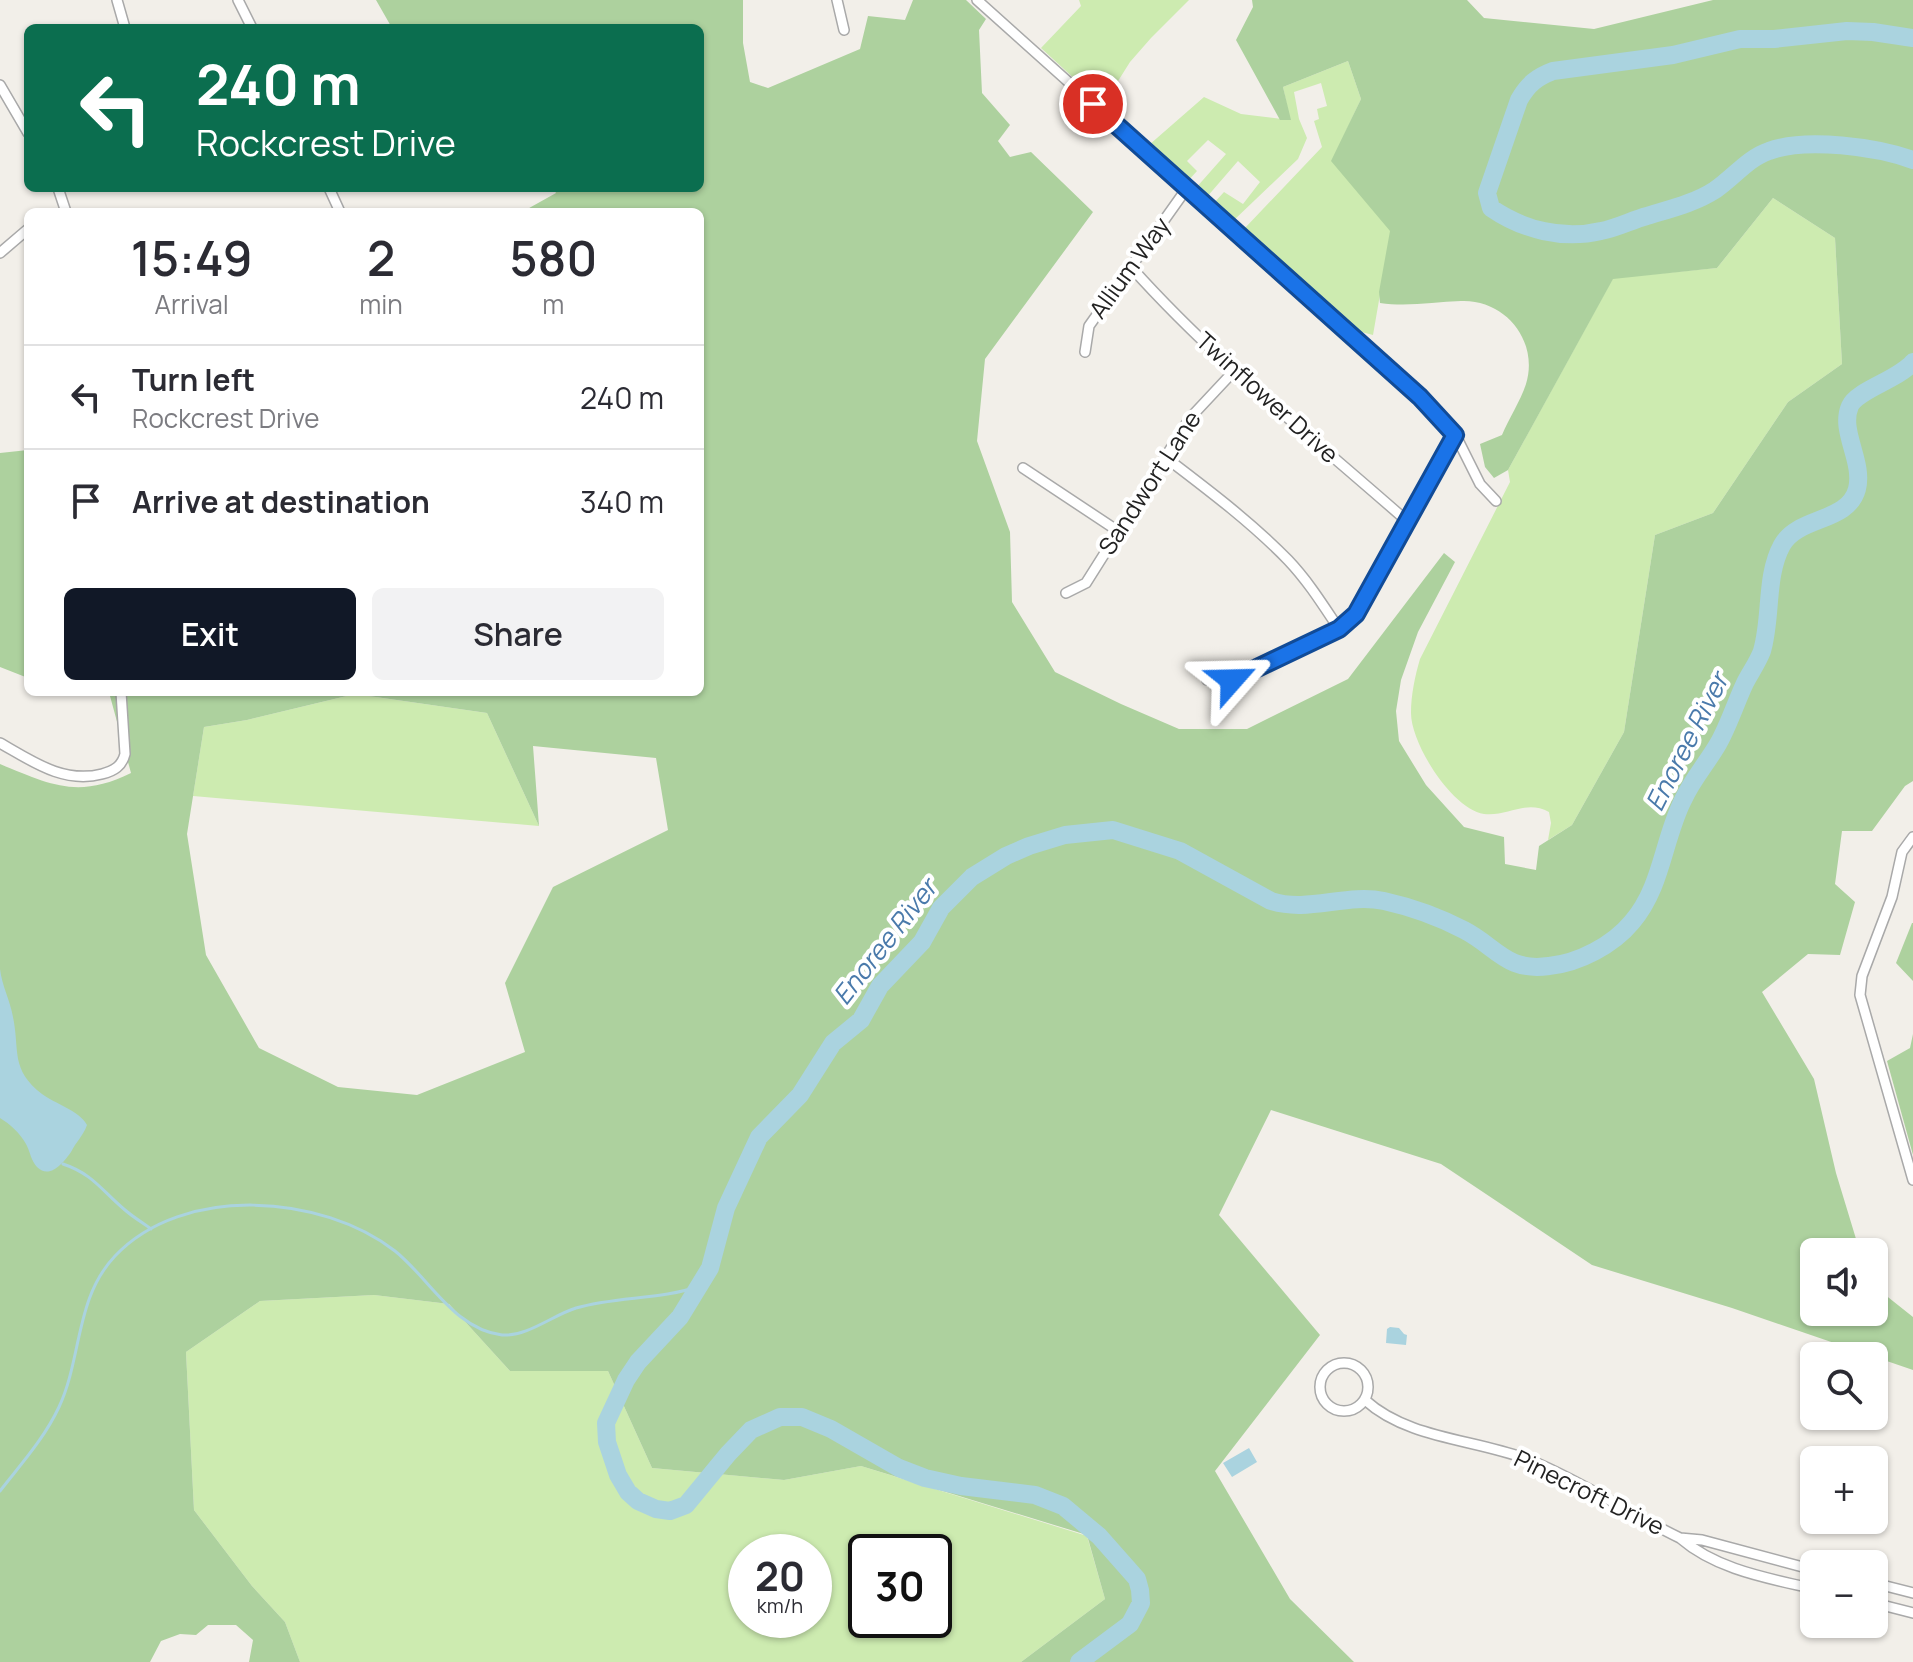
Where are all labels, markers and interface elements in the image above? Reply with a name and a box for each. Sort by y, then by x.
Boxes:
text: 240 m [196,45,361,122]
icon: left [64,56,168,160]
pin [1059,70,1127,138]
icon: arrive [1071,82,1115,126]
text: Rockcrest Drive [196,118,456,167]
street label: Allium Way [1081,209,1177,325]
text: 15:49 [131,225,253,290]
text: 2 [367,225,395,290]
text: 580 [510,225,597,290]
text: Arrival [155,286,229,322]
text: min [359,286,403,322]
text: m [542,286,564,322]
street label: Twinflower Drive [1190,324,1346,470]
text: Turn left [132,359,255,400]
icon: left [64,375,108,419]
text: 240 m [580,377,664,418]
text: Rockcrest Drive [132,400,320,436]
street label: Sandwort Lane [1090,404,1208,561]
icon: arrive [64,479,108,523]
text: Arrive at destination [132,481,430,522]
text: 340 m [580,481,664,522]
button: Exit [64,588,356,680]
button: Share [372,588,664,680]
position arrow [1190,638,1274,722]
water label: Enoree River [1636,663,1738,817]
water label: Enoree River [824,868,947,1012]
map controls [1800,1238,1888,1638]
button: sound [1800,1238,1888,1326]
button: search [1800,1342,1888,1430]
street label: Pinecroft Drive [1509,1441,1670,1542]
button: + [1800,1446,1888,1534]
speed limit sign: 30 [848,1534,952,1638]
text: 20 [755,1548,805,1603]
button: − [1800,1550,1888,1638]
text: km/h [757,1592,803,1619]

